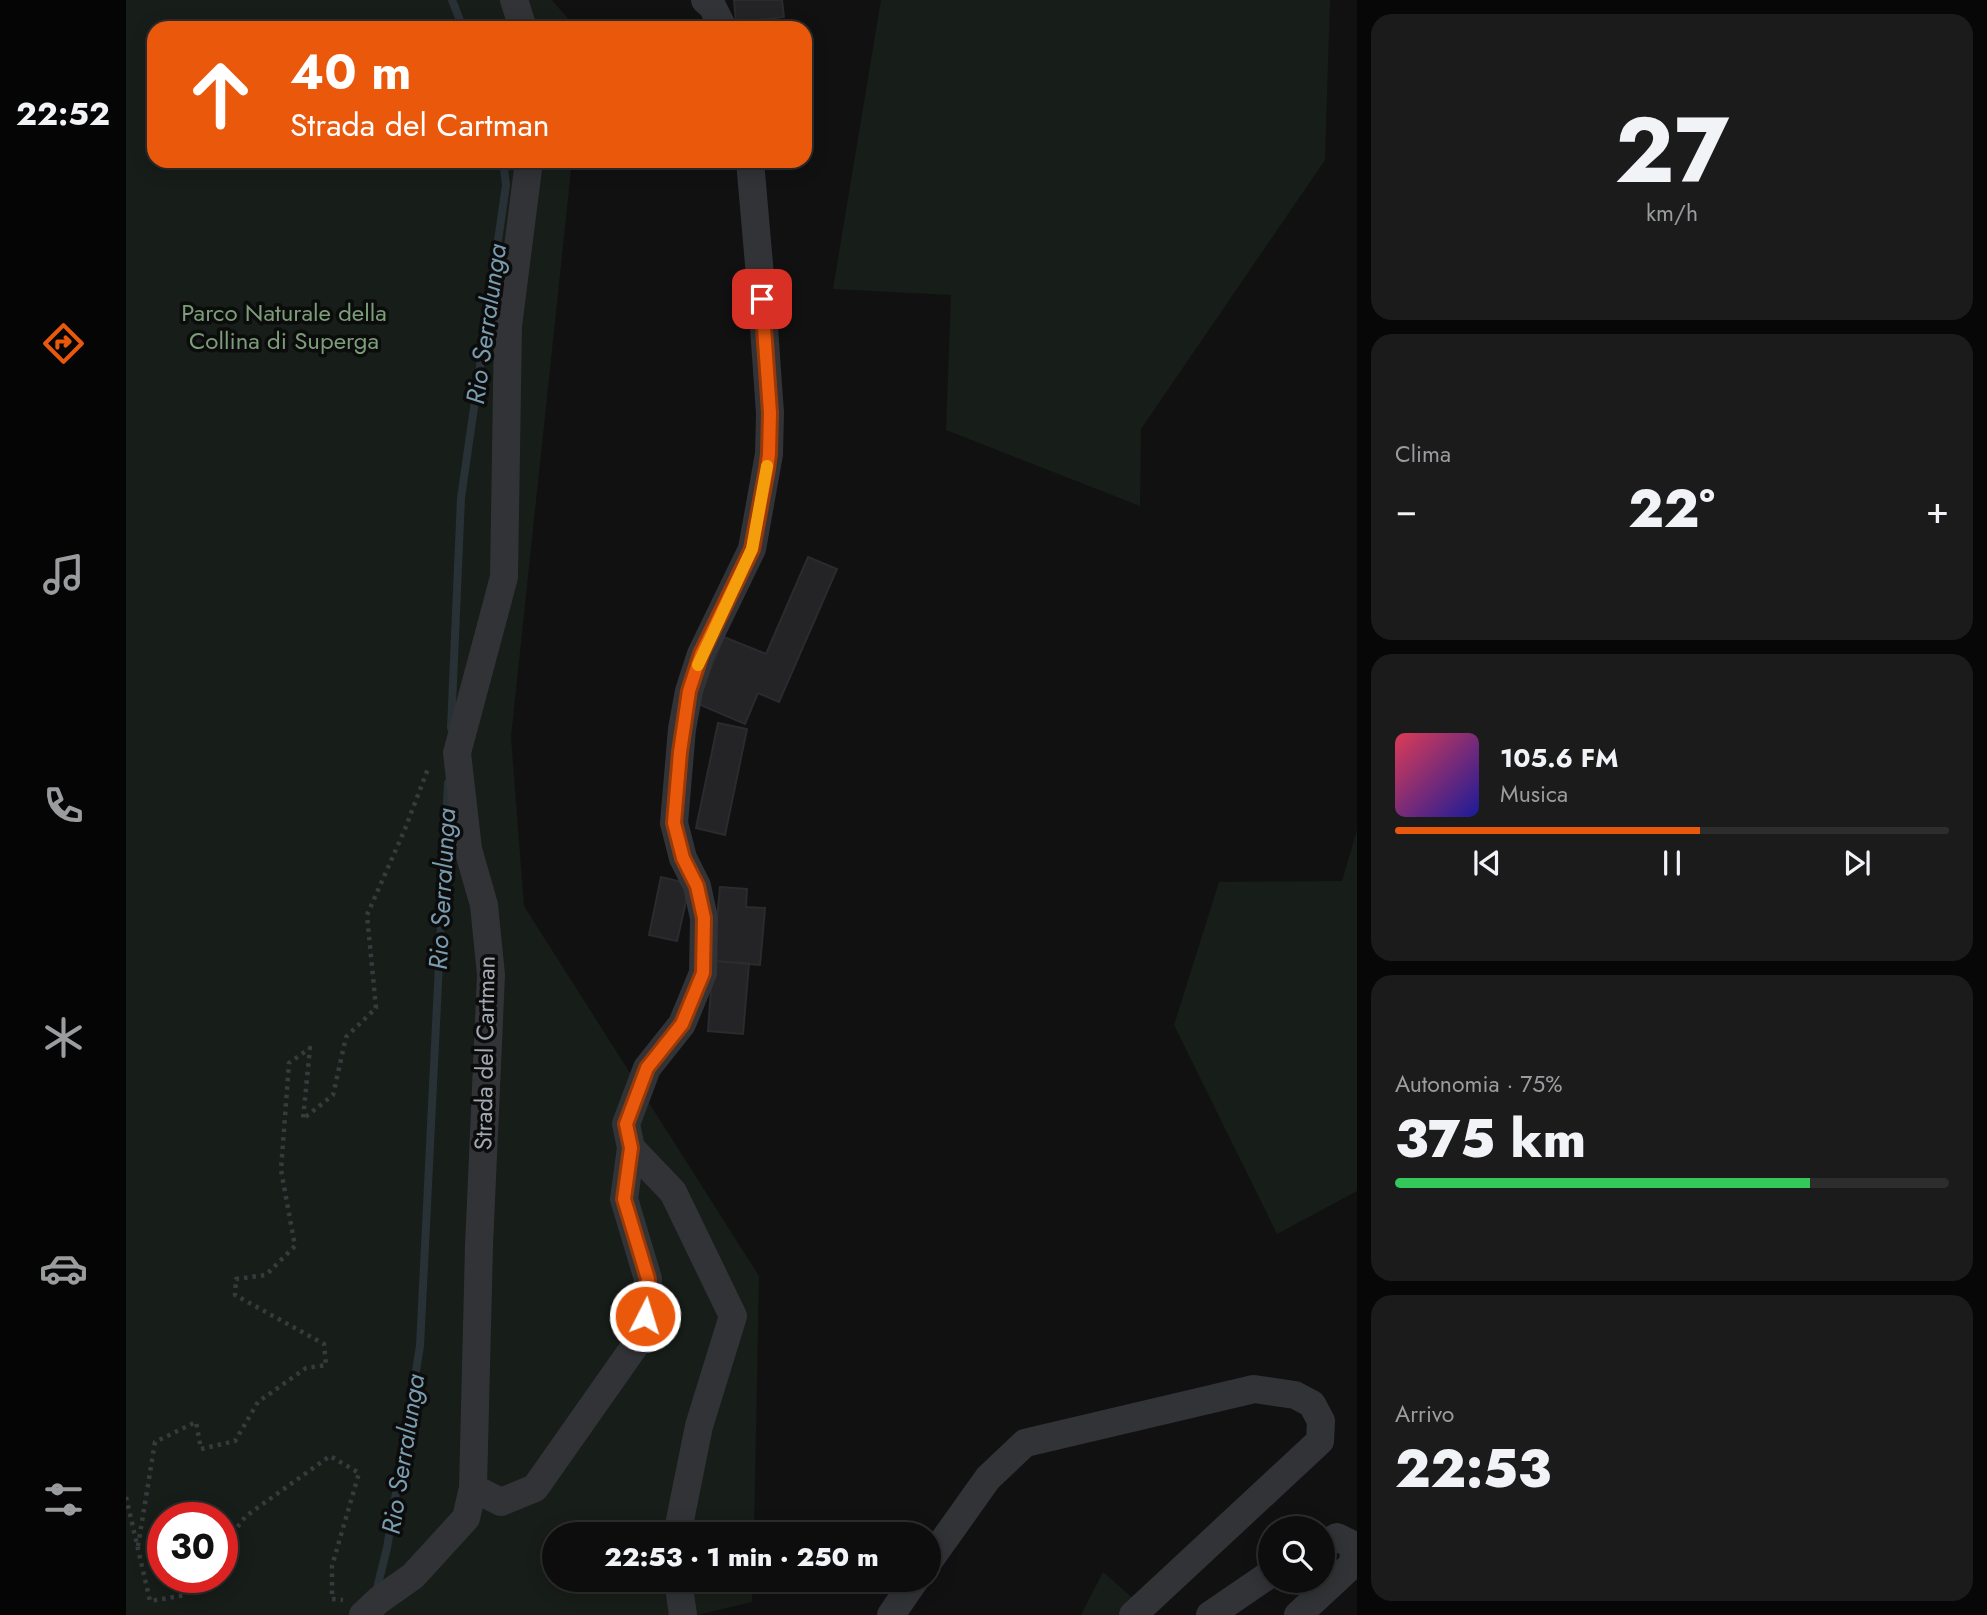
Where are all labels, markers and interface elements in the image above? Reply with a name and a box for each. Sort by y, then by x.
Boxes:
text: 40 m [290,37,412,107]
icon: ahead [175,49,266,140]
text: 27 [1615,85,1729,216]
text: 22:52 [16,91,110,137]
text: Strada del Cartman [290,102,550,148]
text: km/h [1646,196,1698,230]
water label: Rio Serralunga [456,241,516,407]
pin [732,269,792,329]
icon: arrive [743,280,781,318]
park label: Parco Naturale della Collina di Superga [181,295,387,358]
icon: directions [39,319,88,368]
text: Clima [1395,437,1451,471]
text: 22° [1628,471,1715,547]
text: − [1395,482,1417,537]
text: + [1926,482,1949,537]
icon: music [39,550,88,599]
text: 105.6 FM [1500,739,1618,777]
text: Musica [1500,777,1568,811]
icon: phone [39,781,88,830]
water label: Rio Serralunga [419,807,465,971]
icon: previous [1468,844,1506,882]
icon: pause [1653,844,1691,882]
icon: next [1838,844,1876,882]
street label: Strada del Cartman [465,955,504,1151]
icon: climate [39,1013,88,1062]
text: Autonomia · 75% [1395,1067,1563,1101]
text: 375 km [1395,1101,1586,1177]
icon: car [39,1244,88,1293]
position arrow [608,1279,682,1353]
water label: Rio Serralunga [372,1370,435,1537]
text: Arrivo [1395,1397,1454,1431]
text: 22:53 [1395,1431,1551,1507]
icon: filters [39,1475,88,1524]
speed limit sign: 30 [147,1502,238,1593]
map controls [1258,1516,1335,1593]
button: search [1258,1516,1335,1593]
text: 22:53 · 1 min · 250 m [604,1538,879,1576]

